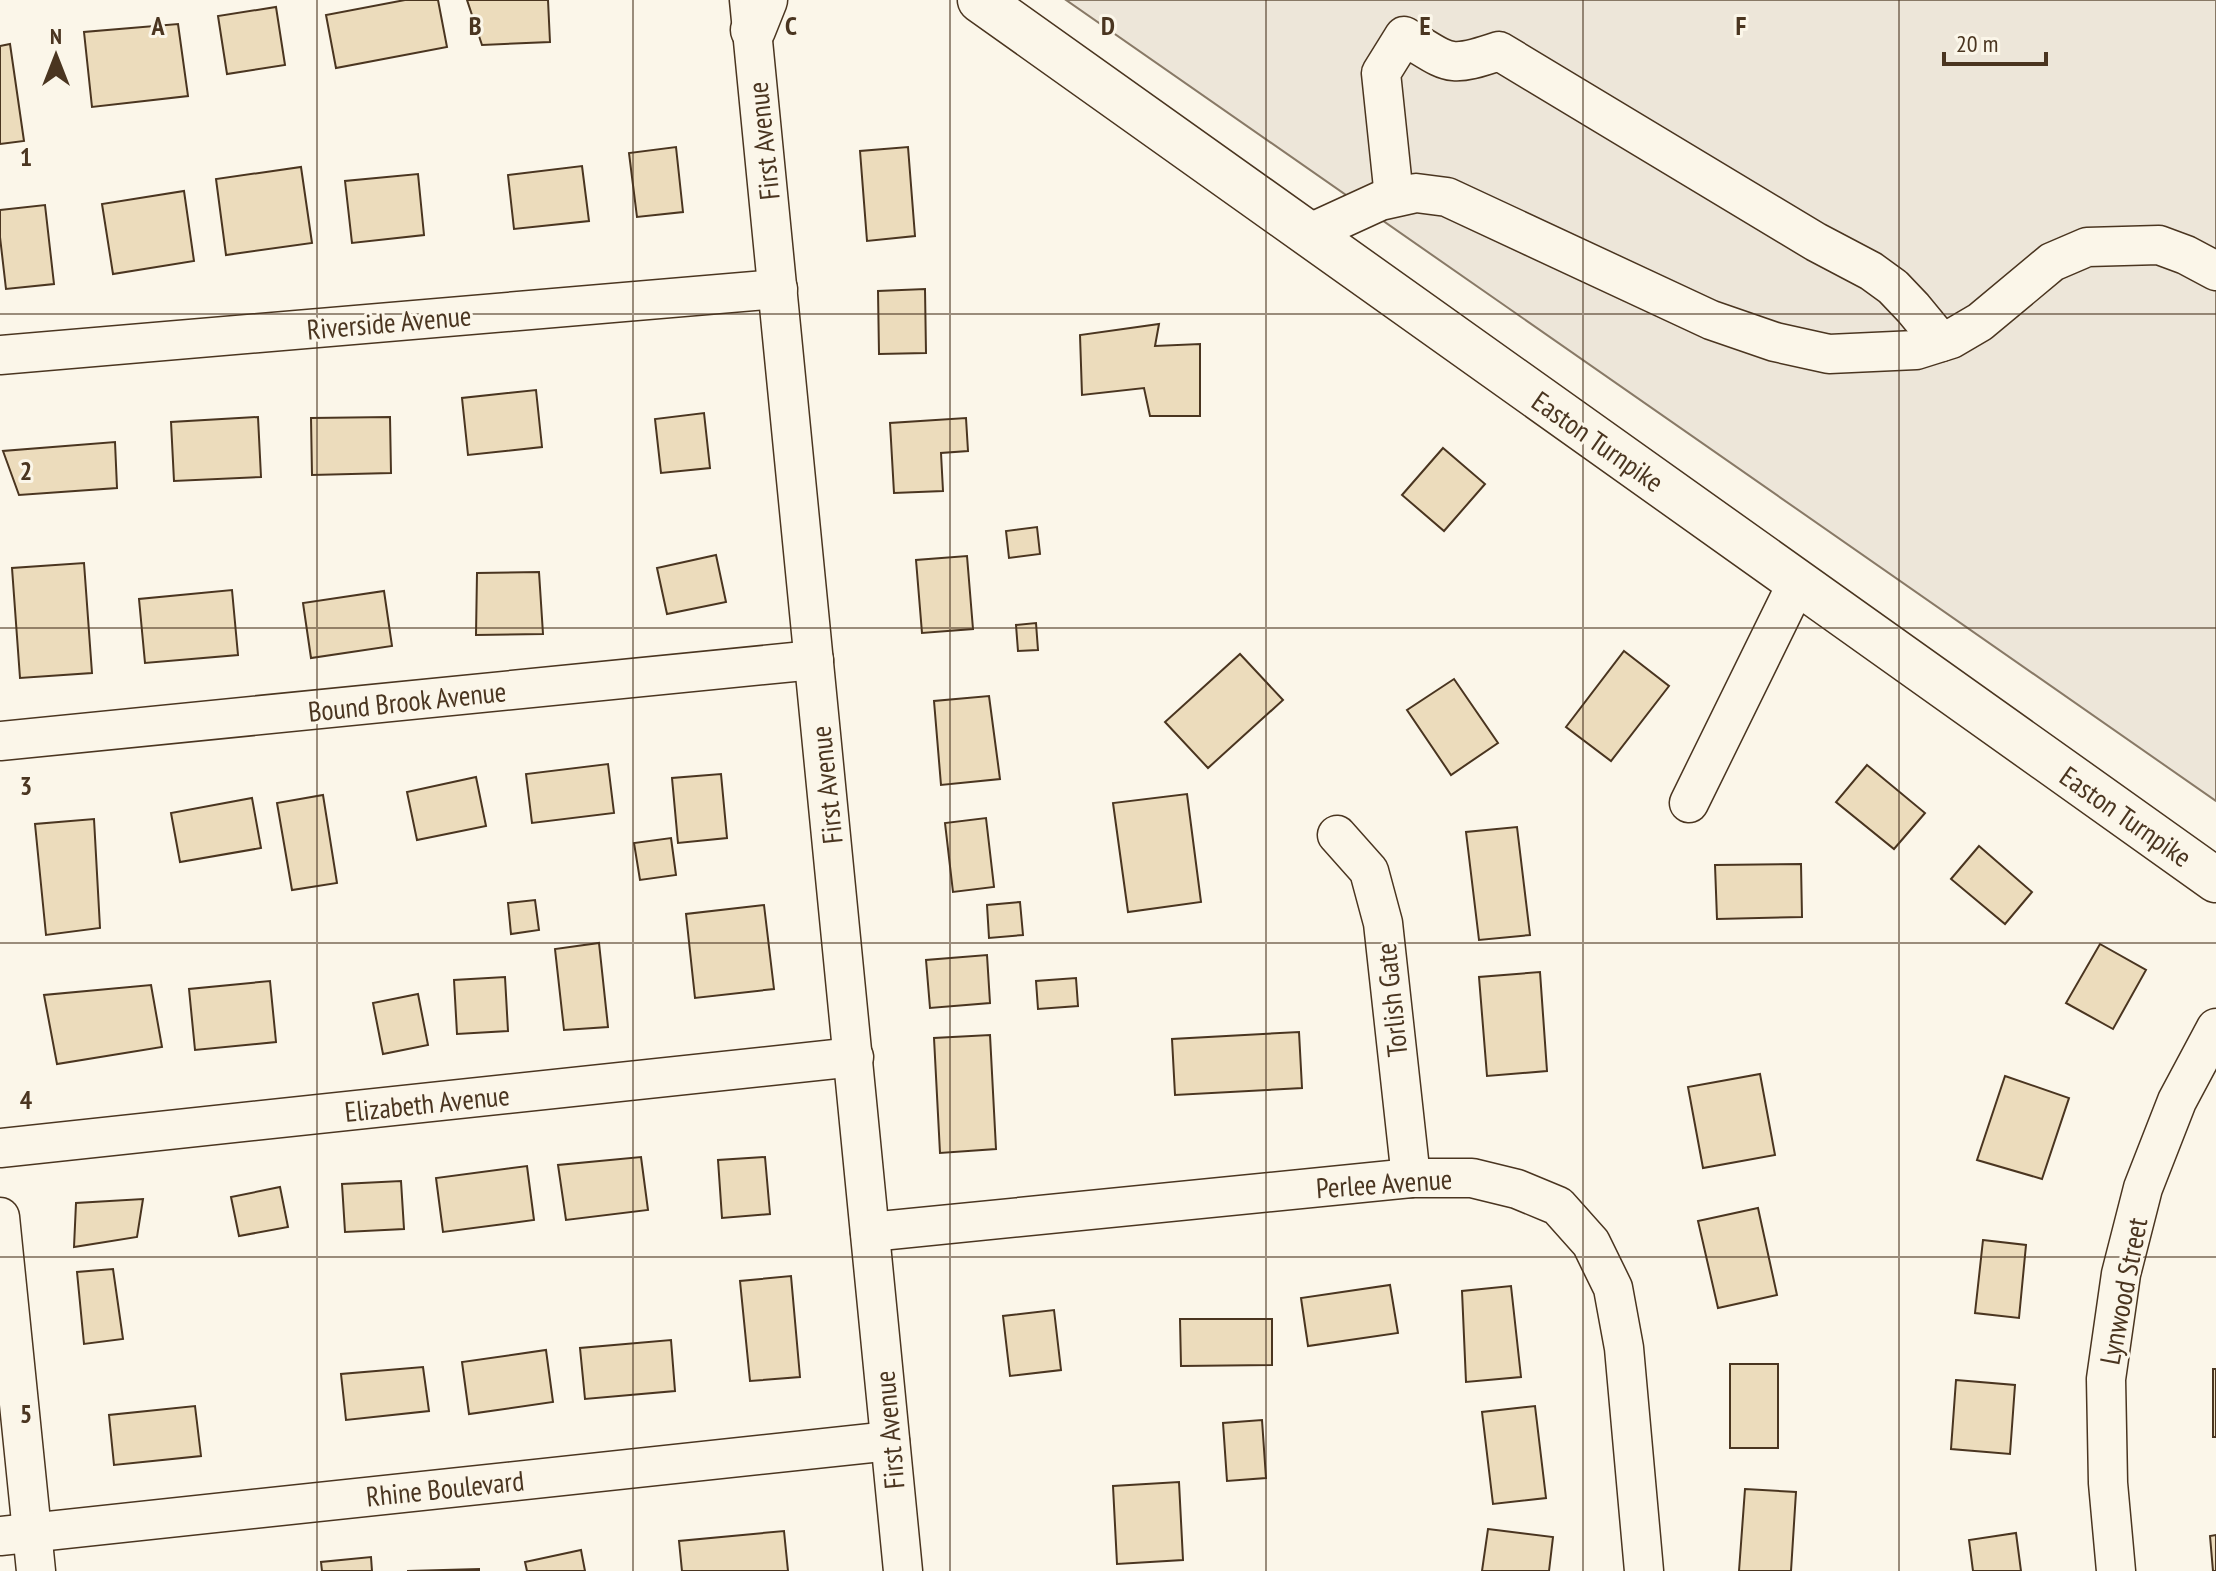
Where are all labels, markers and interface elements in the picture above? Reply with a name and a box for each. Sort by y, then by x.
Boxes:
text: A [150,9,165,42]
text: B [469,9,482,42]
text: C [785,9,797,42]
text: D [1101,9,1115,42]
text: E [1419,9,1431,42]
text: F [1736,9,1747,42]
north arrow [16,16,96,96]
scale bar [1944,16,2046,66]
text: N [50,22,62,50]
text: 20 m [1956,28,1998,59]
street label: First Avenue [738,80,788,202]
text: 1 [20,140,32,173]
street label: Riverside Avenue [305,296,473,348]
street label: Easton Turnpike [1525,382,1671,500]
text: 2 [20,454,32,487]
street label: Bound Brook Avenue [306,672,508,730]
street label: First Avenue [801,724,851,846]
street label: Easton Turnpike [2053,757,2199,875]
text: 3 [20,769,32,802]
street label: Torlish Gate [1367,942,1415,1058]
street label: Elizabeth Avenue [343,1076,511,1130]
text: 4 [20,1083,33,1116]
street label: Perlee Avenue [1315,1160,1453,1206]
street label: Lynwood Street [2091,1214,2155,1368]
street label: First Avenue [865,1369,913,1491]
text: 5 [20,1397,32,1430]
street label: Rhine Boulevard [364,1461,526,1515]

